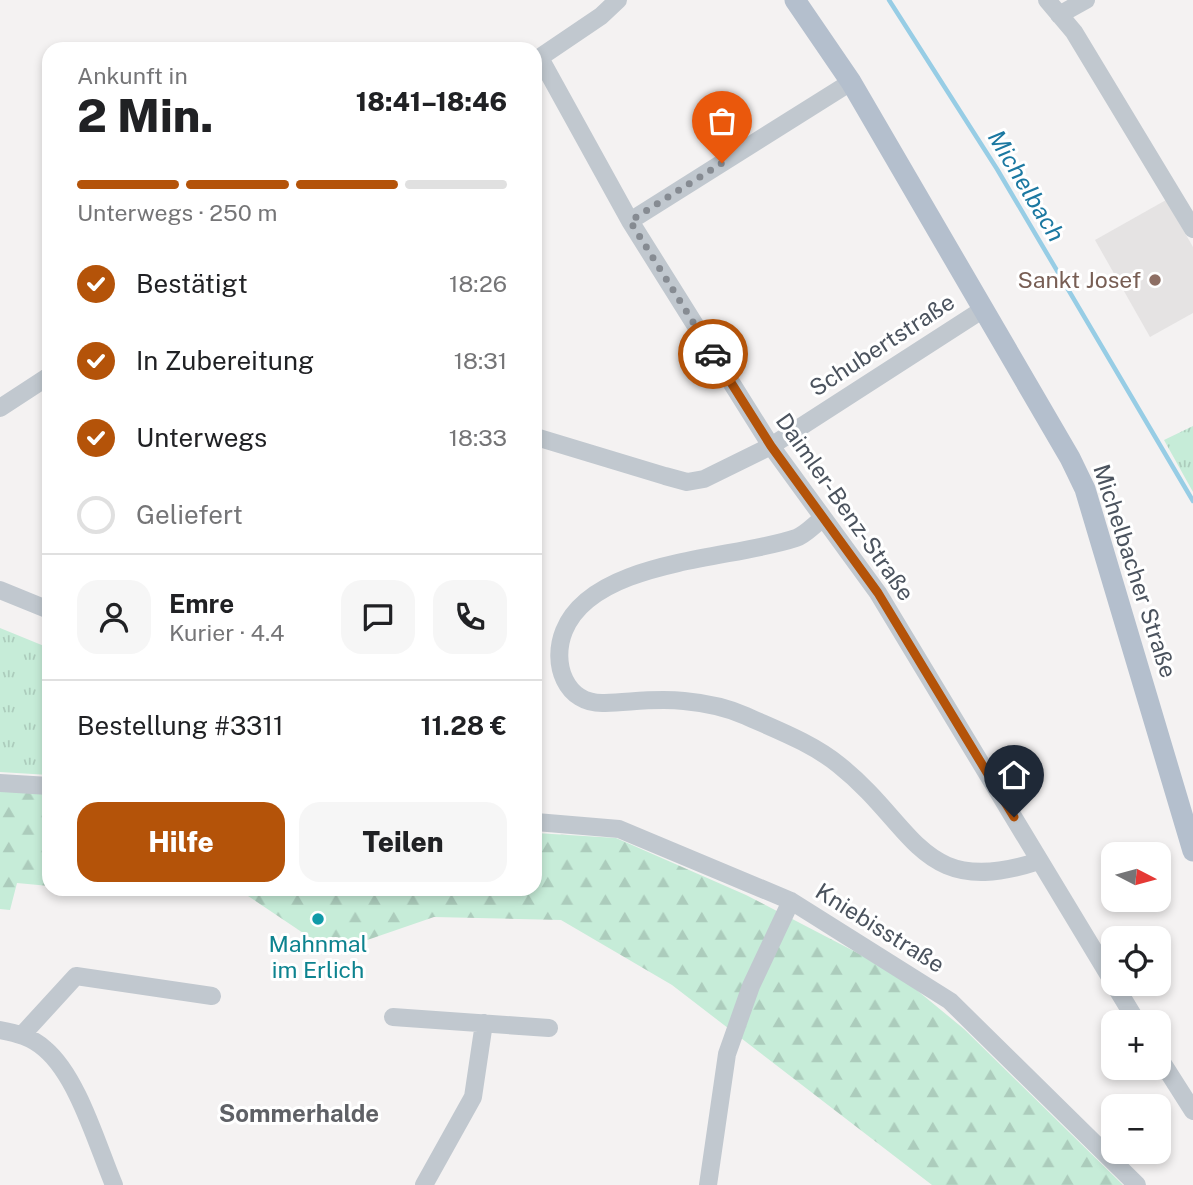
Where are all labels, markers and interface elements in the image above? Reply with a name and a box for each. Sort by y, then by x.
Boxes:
text: Ankunft in [77,62,188,89]
text: 18:41–18:46 [356,86,507,117]
text: 2 Min. [77,88,214,142]
pin [692,91,752,163]
icon: bag [703,102,741,140]
water label: Michelbach [983,125,1071,246]
text: Unterwegs · 250 m [77,199,277,226]
icon: check [77,265,115,303]
place label: Sankt Josef [1017,266,1141,293]
text: Bestätigt [136,268,248,299]
text: 18:26 [449,270,507,297]
marker: Sankt Josef [1147,272,1163,288]
street label: Schubertstraße [804,288,959,401]
courier [678,319,748,389]
icon: car [694,335,732,373]
icon: check [77,342,115,380]
text: In Zubereitung [136,345,314,376]
text: 18:31 [454,347,507,374]
street label: Daimler-Benz-Straße [771,408,920,606]
icon: check [77,419,115,457]
text: Unterwegs [136,422,267,453]
text: 18:33 [449,424,507,451]
street label: Michelbacher Straße [1088,461,1183,681]
text: Geliefert [136,499,243,530]
button: person [77,580,151,654]
button: chat [341,580,415,654]
button: phone [433,580,507,654]
text: Emre [169,588,234,619]
text: Kurier · 4.4 [169,619,284,646]
text: Bestellung #3311 [77,710,284,741]
text: 11.28 € [420,710,507,741]
pin [984,745,1044,817]
icon: home [995,756,1033,794]
button: Hilfe [77,802,285,882]
button: Teilen [299,802,507,882]
north arrow [1101,842,1171,912]
map controls [1101,842,1171,1164]
street label: Kniebisstraße [811,877,950,978]
marker: Mahnmal im Erlich [310,911,326,927]
button: locate [1101,926,1171,996]
place label: Mahnmal im Erlich [268,930,368,983]
button: + [1101,1010,1171,1080]
button: − [1101,1094,1171,1164]
district label: Sommerhalde [219,1099,379,1127]

